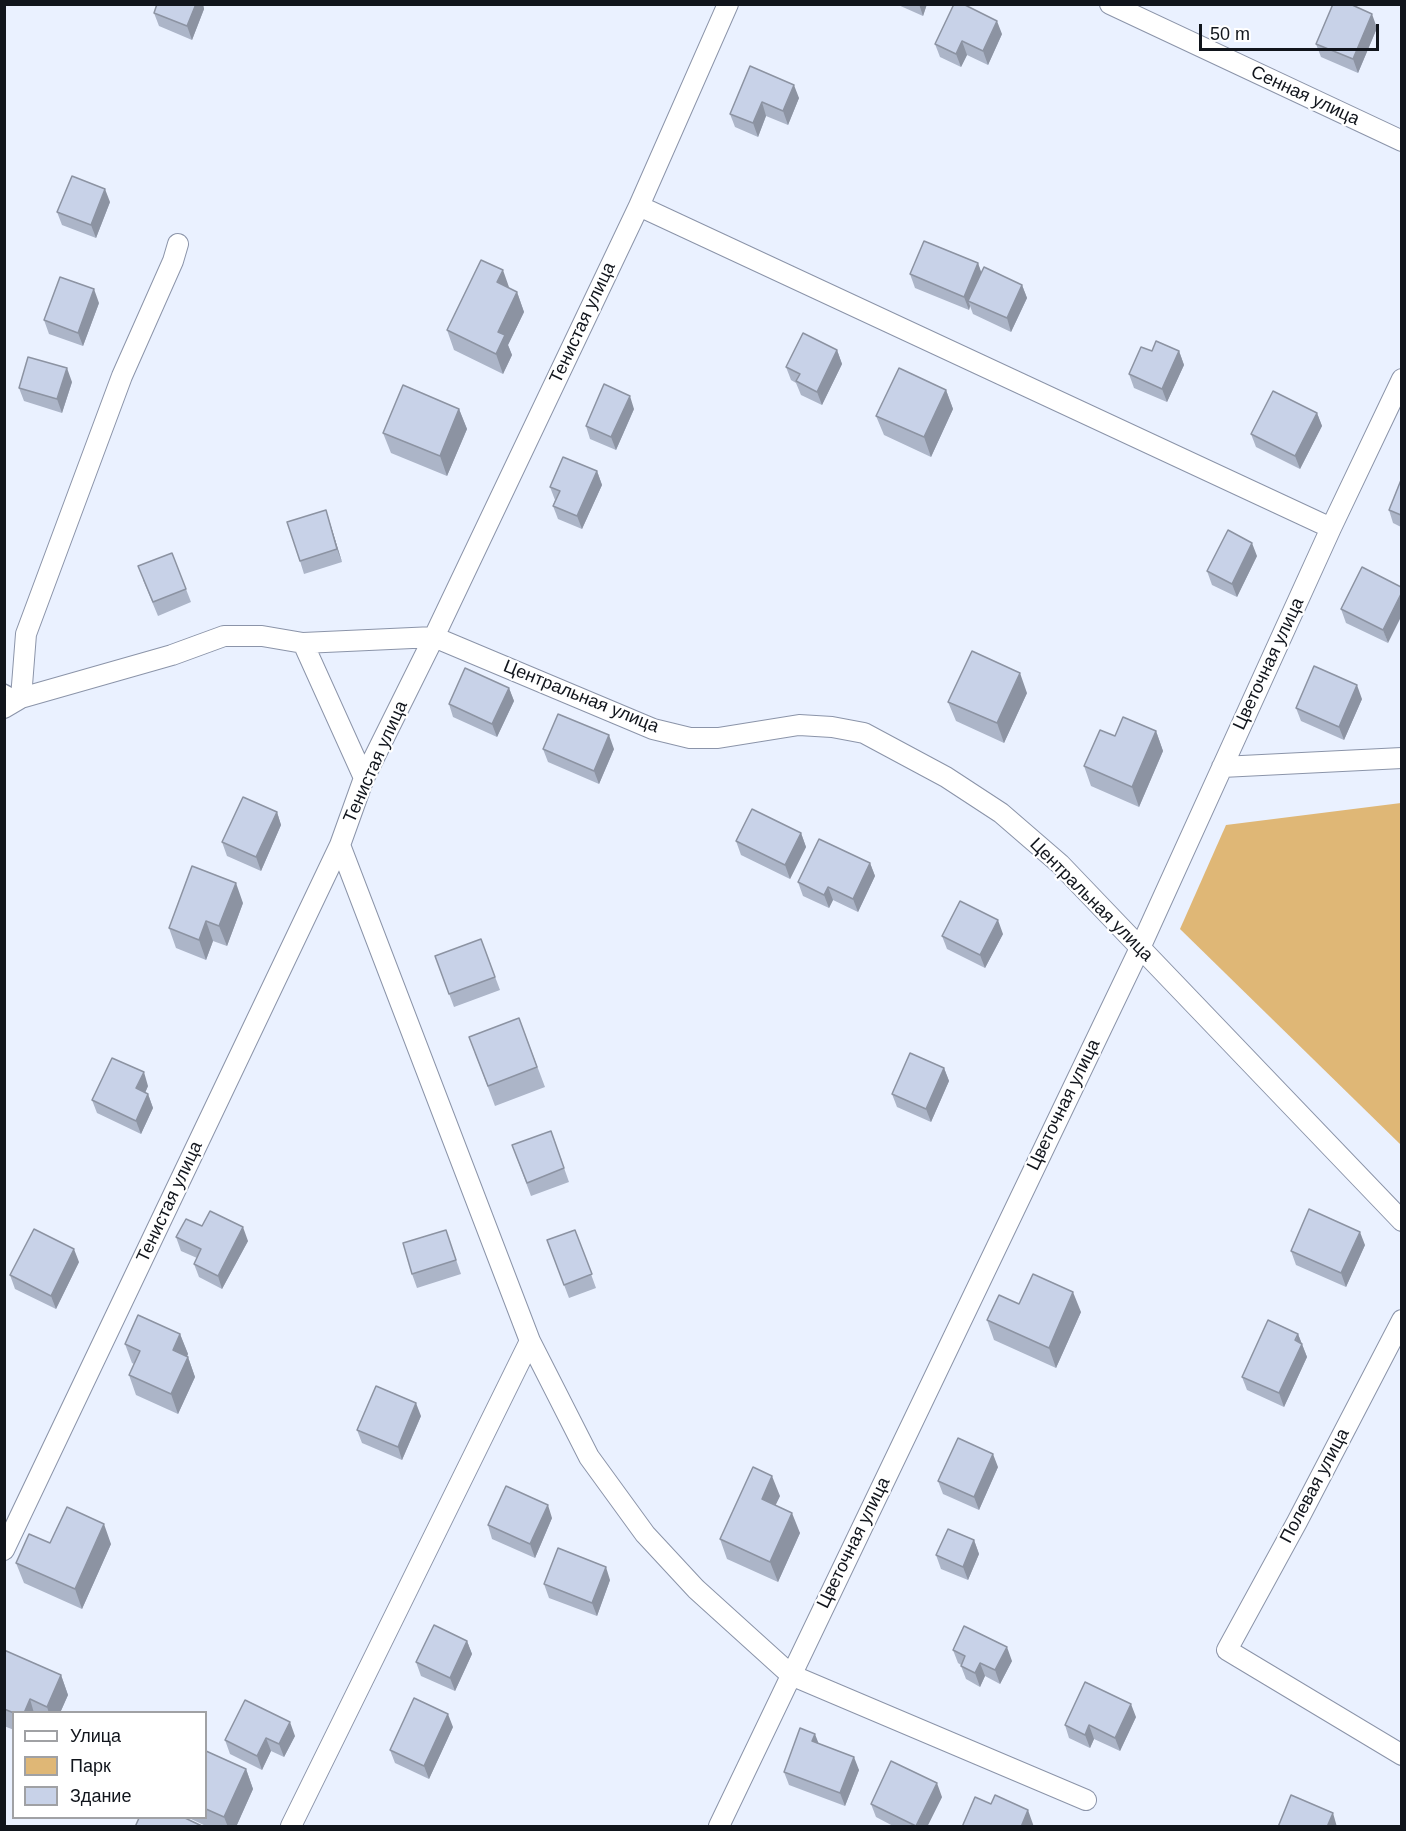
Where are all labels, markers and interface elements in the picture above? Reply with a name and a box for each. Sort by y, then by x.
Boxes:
scale bar [1202,12,1382,50]
text: 50 m [1210,24,1250,44]
street label: Сенная улица [1247,61,1363,131]
street label: Тенистая улица [545,259,621,387]
street label: Цветочная улица [1229,594,1309,734]
street label: Центральная улица [500,656,662,738]
street label: Тенистая улица [339,698,413,826]
street label: Центральная улица [1025,834,1157,966]
street label: Цветочная улица [1023,1036,1105,1174]
street label: Тенистая улица [132,1138,208,1266]
street label: Полевая улица [1276,1425,1354,1547]
street label: Цветочная улица [813,1474,895,1612]
legend [12,1711,207,1819]
text: Улица [70,1726,121,1746]
text: Парк [70,1756,111,1776]
text: Здание [70,1786,131,1806]

